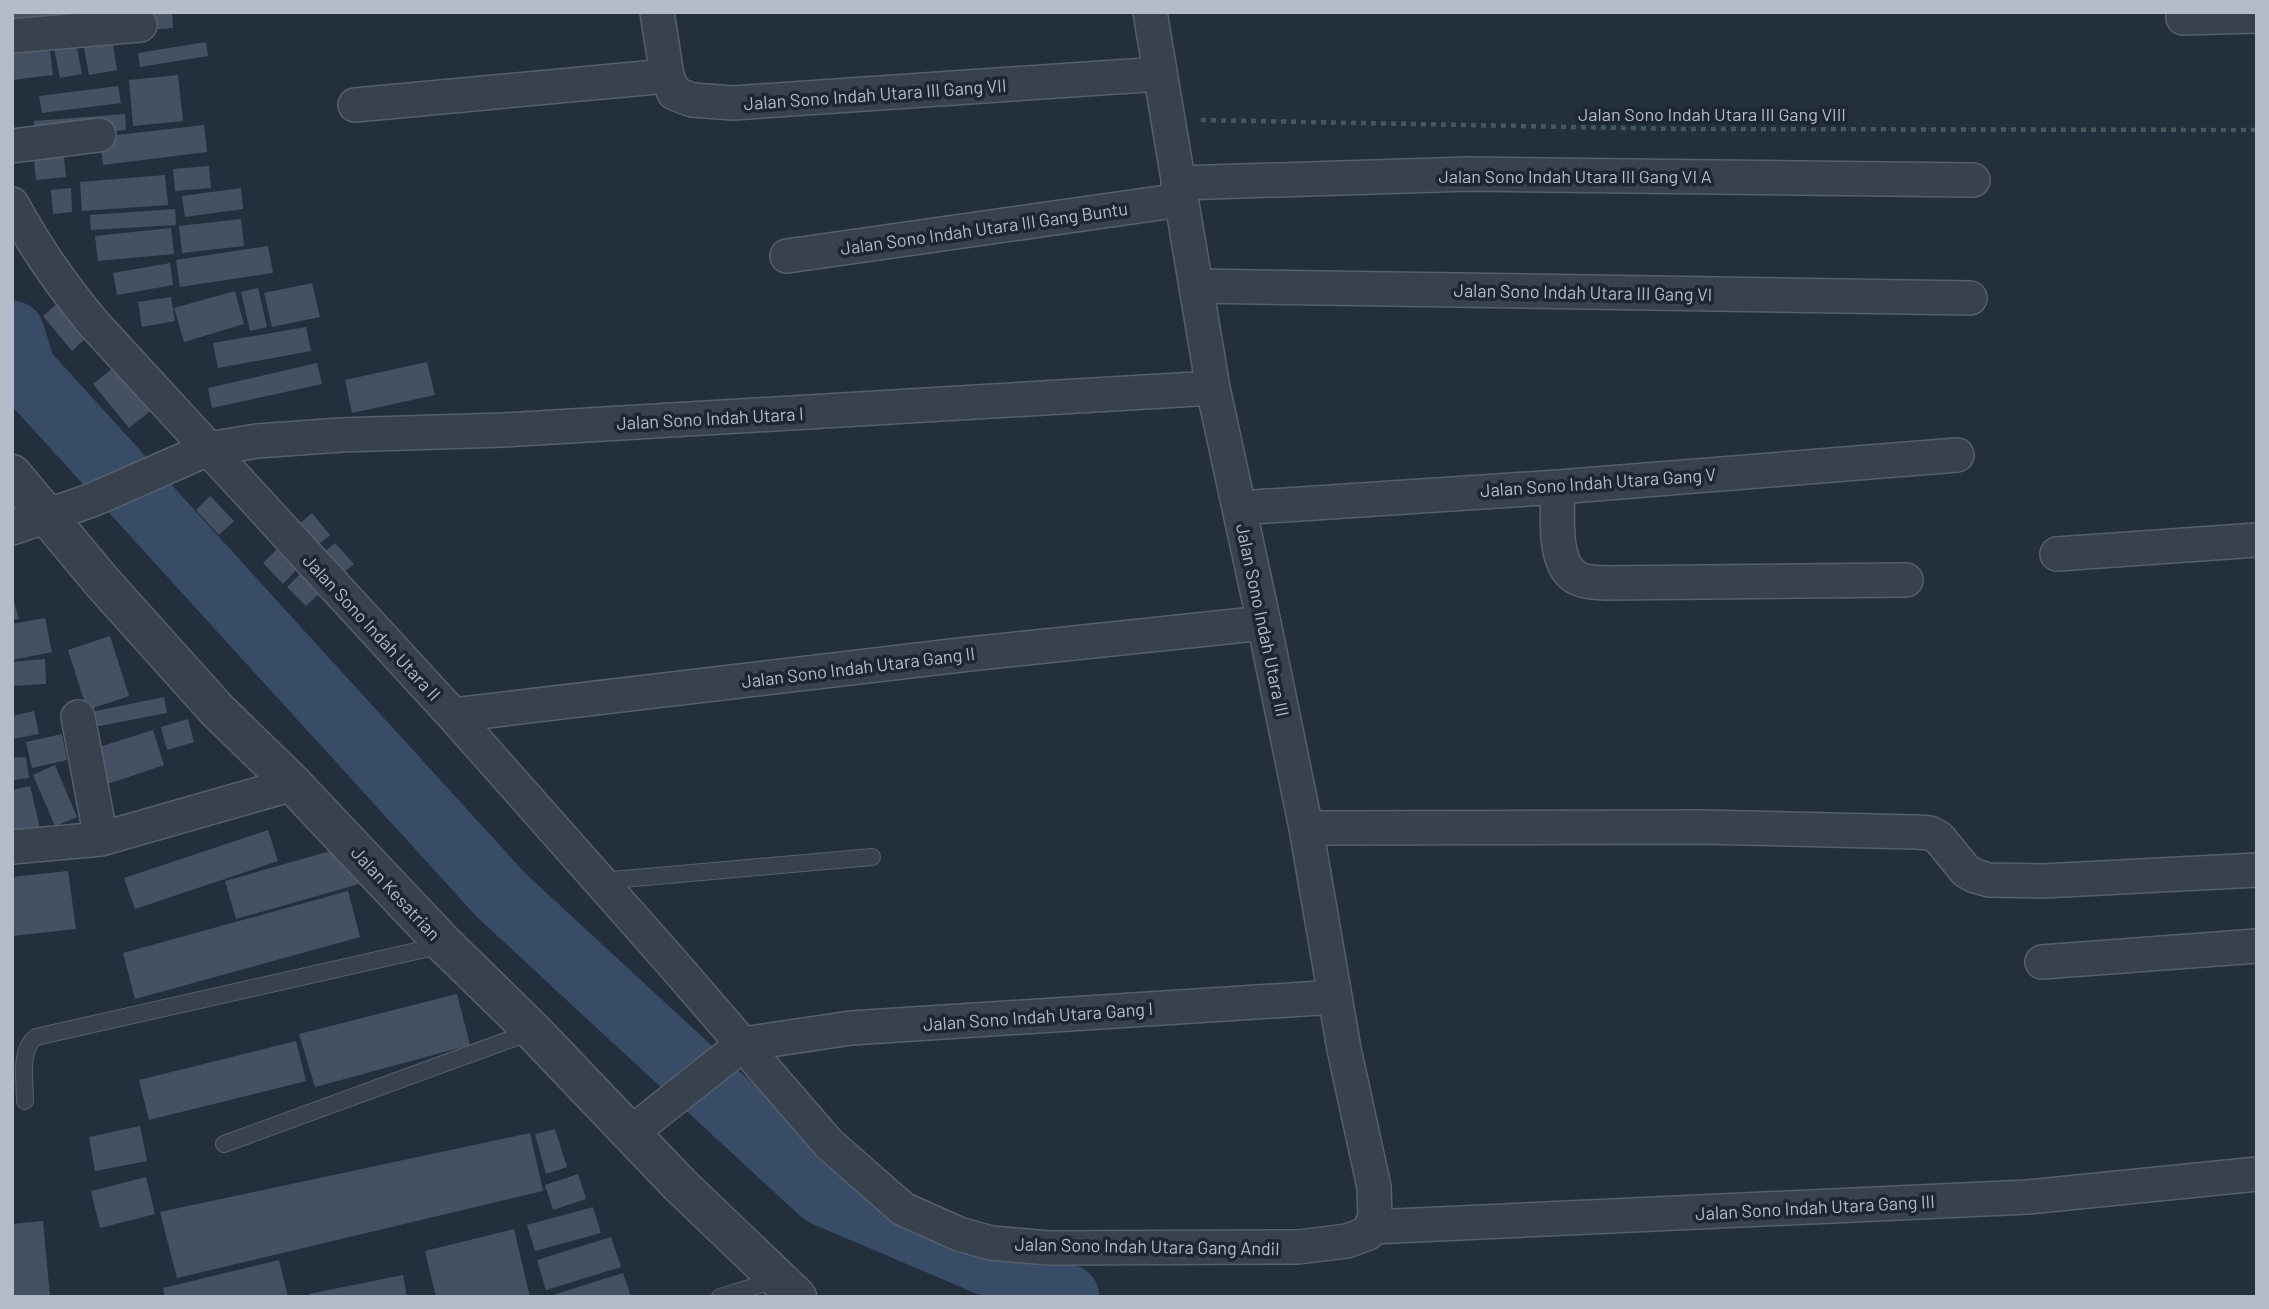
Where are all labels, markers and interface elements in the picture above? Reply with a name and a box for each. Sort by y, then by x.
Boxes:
street label: Jalan Sono Indah Utara III Gang VII [743,74,1007,114]
street label: Jalan Sono Indah Utara III Gang VIII [1578,103,1846,125]
street label: Jalan Sono Indah Utara III Gang VI A [1438,165,1712,187]
street label: Jalan Sono Indah Utara III Gang Buntu [839,197,1129,259]
street label: Jalan Sono Indah Utara III Gang VI [1453,279,1713,305]
street label: Jalan Sono Indah Utara I [616,402,804,434]
street label: Jalan Sono Indah Utara Gang V [1479,463,1717,501]
street label: Jalan Sono Indah Utara III [1232,521,1294,719]
street label: Jalan Sono Indah Utara II [298,549,446,705]
street label: Jalan Sono Indah Utara Gang II [740,642,976,692]
street label: Jalan Kesatrian [347,841,445,945]
street label: Jalan Sono Indah Utara Gang I [922,997,1154,1035]
street label: Jalan Sono Indah Utara Gang III [1695,1190,1935,1224]
street label: Jalan Sono Indah Utara Gang Andil [1014,1233,1280,1259]

